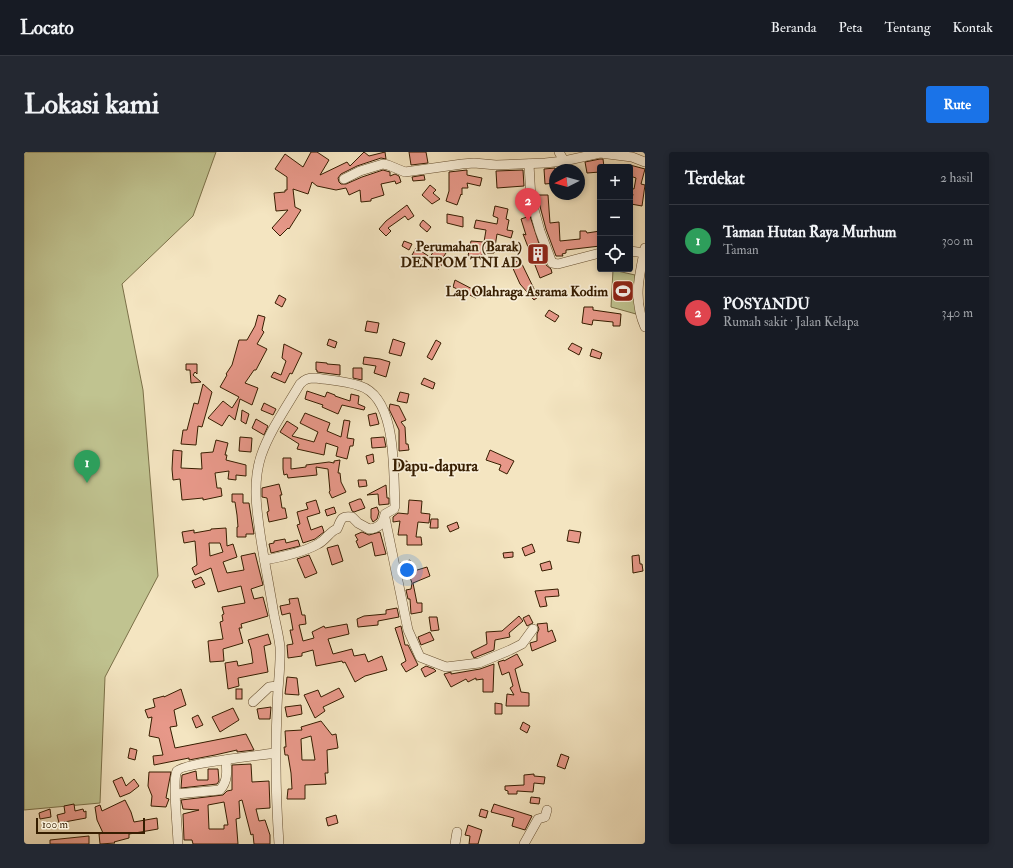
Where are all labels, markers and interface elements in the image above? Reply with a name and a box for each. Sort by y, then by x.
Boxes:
text: Locato [20,16,74,40]
text: Beranda [771,19,817,36]
text: Peta [839,19,863,36]
text: Tentang [885,19,931,36]
text: Kontak [953,19,993,36]
button: Rute [926,86,989,123]
text: Lokasi kami [24,87,159,122]
north arrow [549,164,585,200]
map controls [597,164,633,272]
button: + [597,164,633,200]
text: Terdekat [685,168,745,189]
text: 2 hasil [940,170,973,186]
pin: 2 [515,188,541,221]
button: − [597,200,633,236]
text: Taman Hutan Raya Murhum [723,223,896,242]
text: 1 [696,233,700,249]
text: 300 m [942,233,973,249]
button: locate [597,236,633,272]
place label: Perumahan (Barak) DENPOM TNI AD [400,238,522,271]
building icon: Perumahan (Barak) DENPOM TNI AD [525,241,551,267]
text: Taman [723,242,759,258]
sports icon: Lap Olahraga Asrama Kodim [610,278,636,304]
place label: Lap Olahraga Asrama Kodim [446,283,608,301]
text: POSYANDU [723,295,810,314]
text: 2 [695,305,701,321]
text: 340 m [942,305,973,321]
text: Rumah sakit · Jalan Kelapa [723,314,859,330]
pin: 1 [74,450,100,483]
district label: Dapu-dapura [392,456,478,477]
your location [397,560,417,580]
scale bar [36,816,145,835]
text: 100 m [42,818,68,831]

